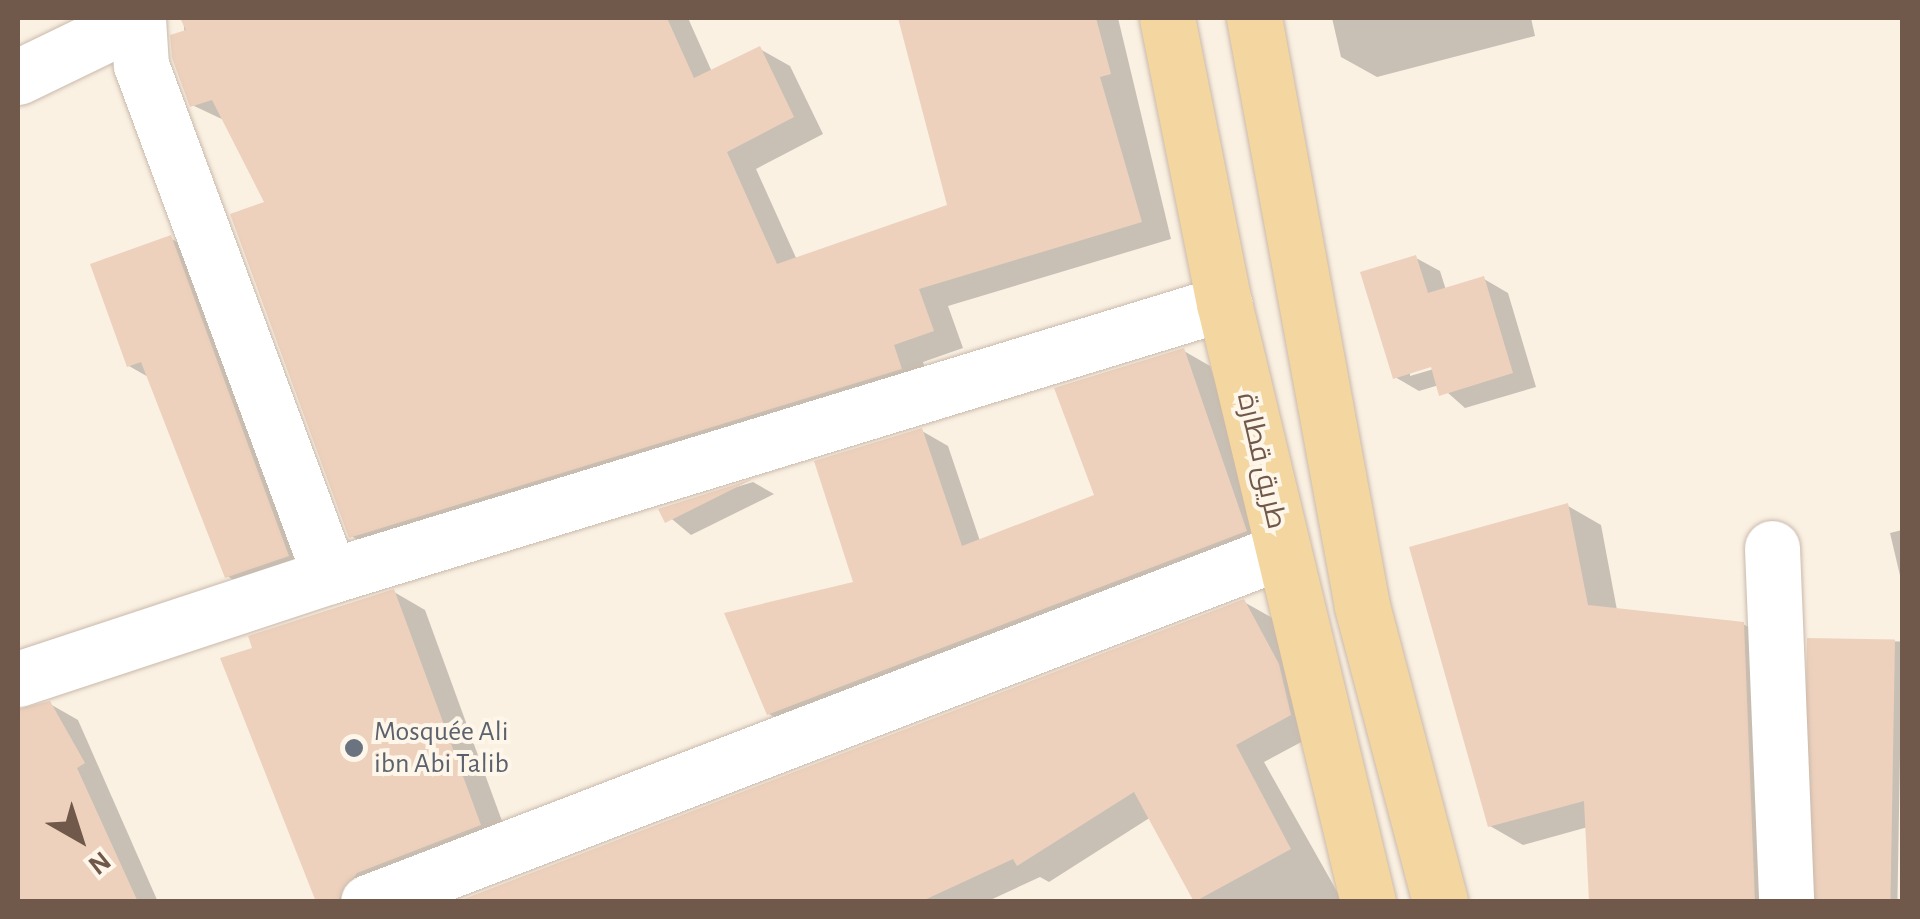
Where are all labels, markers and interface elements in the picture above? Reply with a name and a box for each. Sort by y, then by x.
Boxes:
street label: طريق قطارة [1229,390,1293,532]
place label: Mosquée Ali ibn Abi Talib [374,715,509,781]
marker: Mosquée Ali ibn Abi Talib [343,737,365,759]
north arrow [30,789,130,889]
text: N [83,845,115,879]

